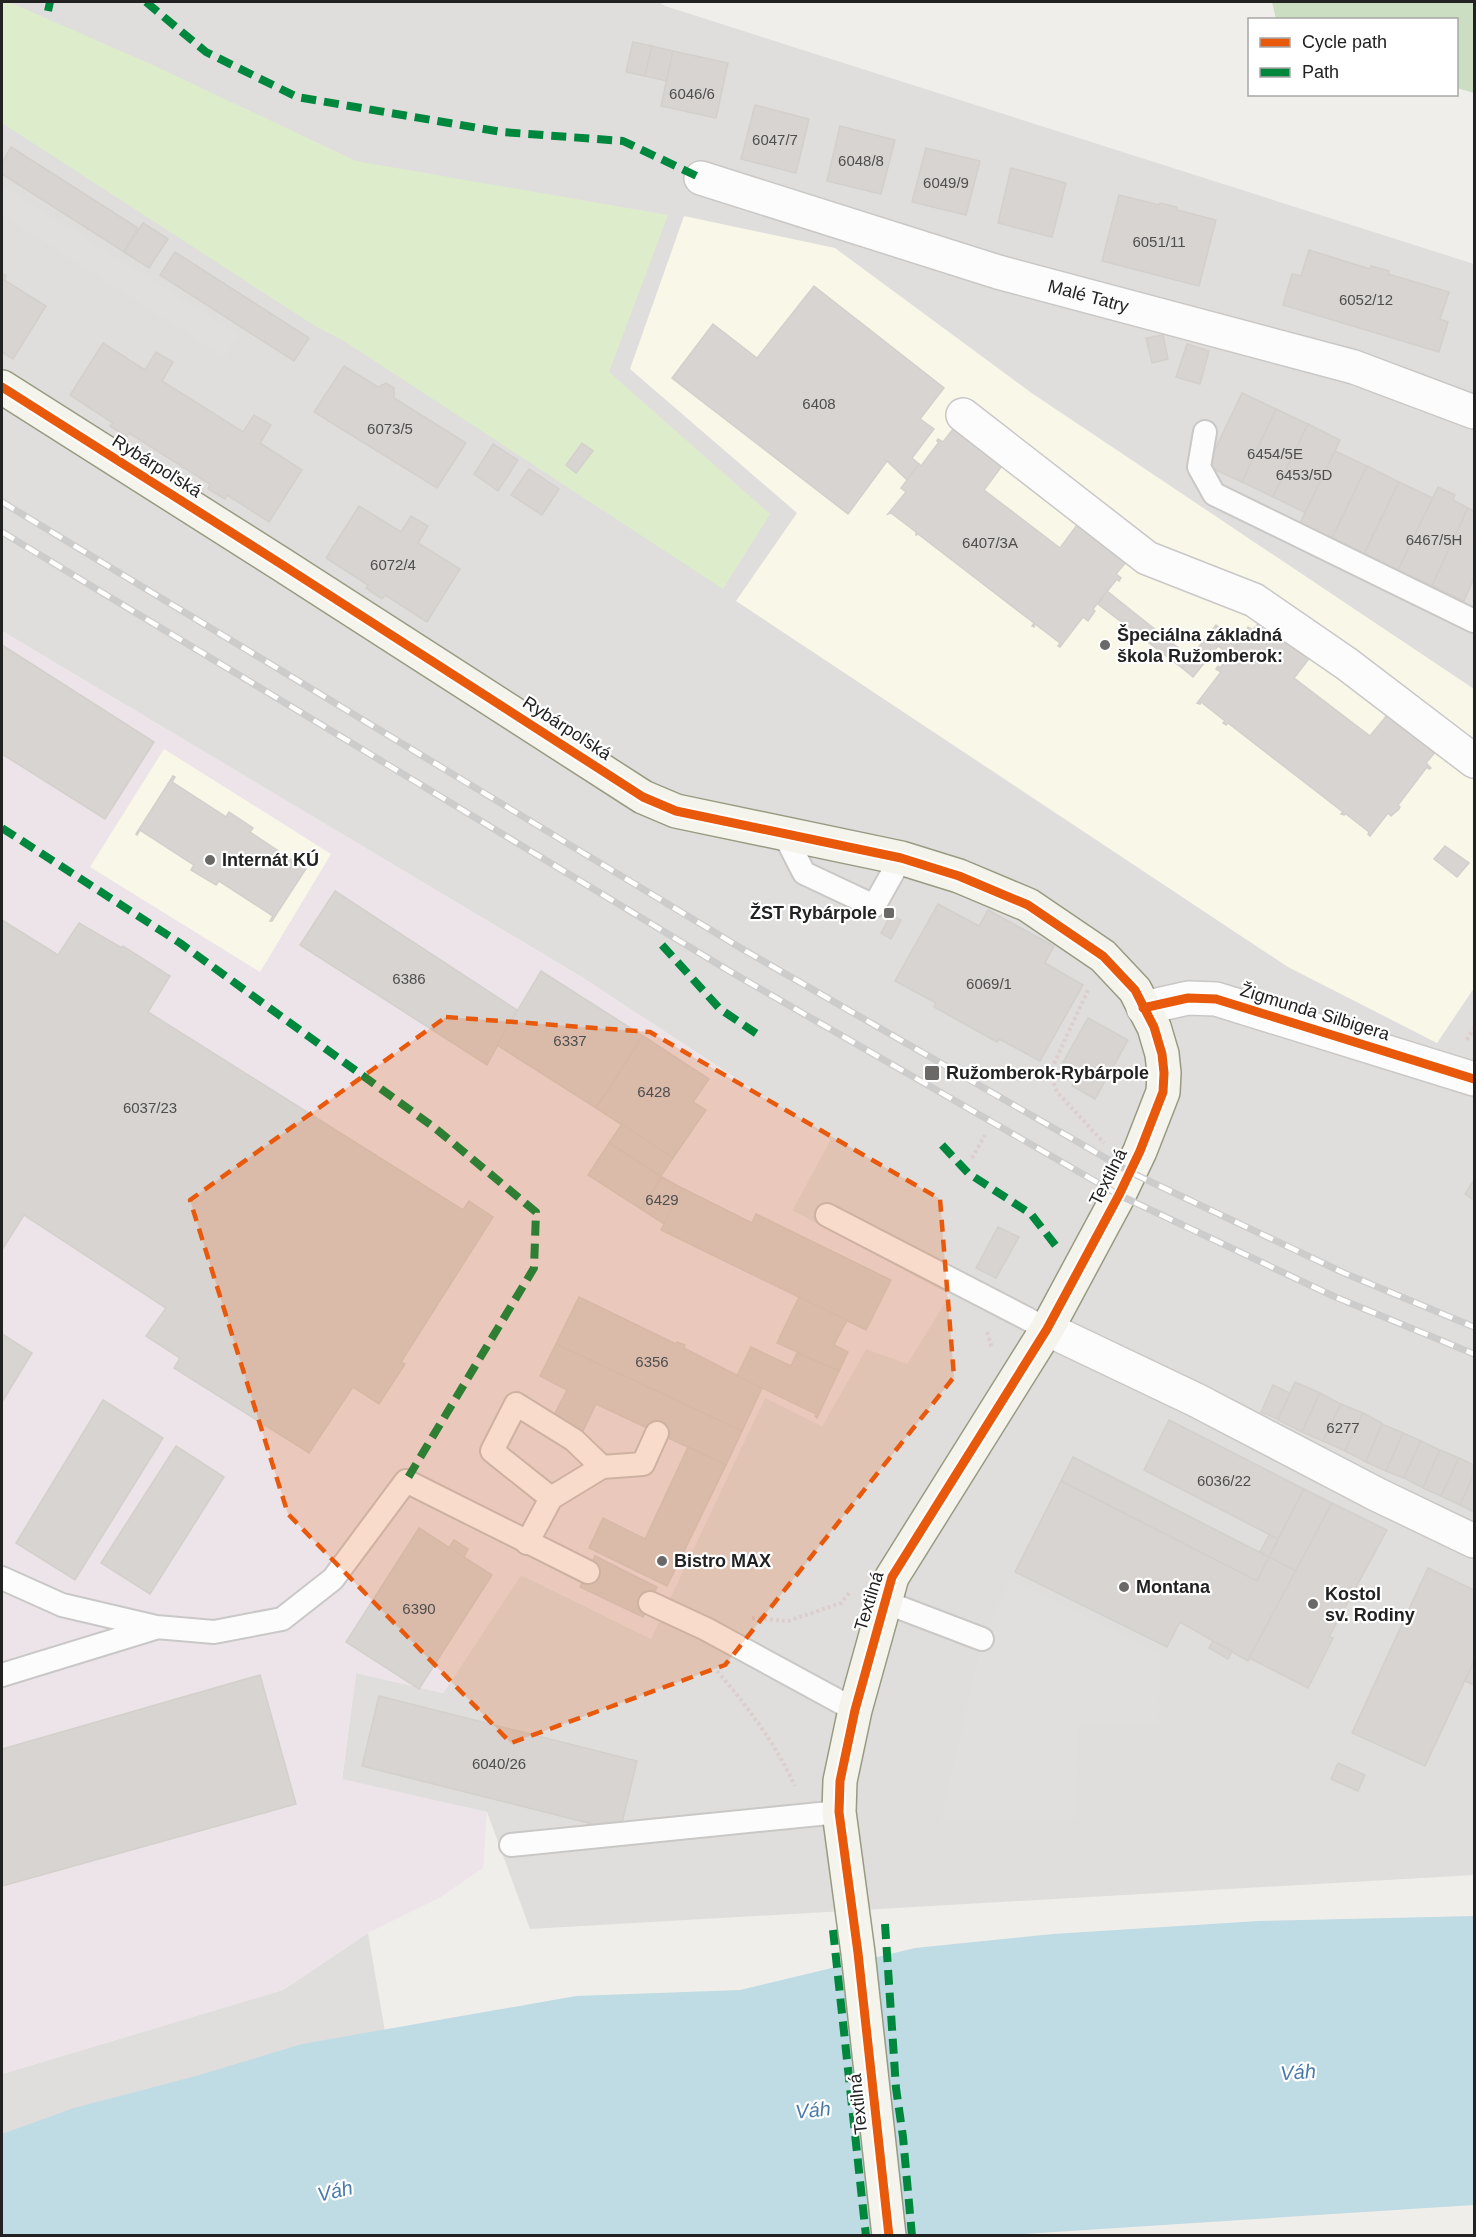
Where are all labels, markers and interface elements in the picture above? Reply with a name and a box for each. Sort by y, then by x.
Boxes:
legend [1248,18,1458,96]
text: Cycle path [1302,32,1387,52]
text: Path [1302,62,1339,82]
house number: 6046/6 [669,85,715,102]
house number: 6047/7 [752,131,798,148]
house number: 6048/8 [838,152,884,169]
house number: 6049/9 [923,174,969,191]
house number: 6051/11 [1132,233,1186,250]
street label: Malé Tatry [1046,276,1131,316]
house number: 6052/12 [1339,291,1393,308]
house number: 6408 [802,395,836,412]
house number: 6073/5 [367,420,413,437]
street label: Rybárpoľská [109,431,206,502]
house number: 6454/5E [1247,445,1303,462]
house number: 6453/5D [1276,466,1333,483]
house number: 6467/5H [1406,531,1462,548]
house number: 6407/3A [962,534,1018,551]
house number: 6072/4 [370,556,416,573]
place label: Špeciálna základná škola Ružomberok: [1117,624,1283,666]
marker: Špeciálna základná škola Ružomberok: [1098,638,1112,652]
street label: Rybárpoľská [519,692,616,765]
place label: Internát KÚ [222,849,319,870]
marker: Internát KÚ [203,853,217,867]
place label: ŽST Rybárpole [750,902,877,923]
marker: ŽST Rybárpole [882,906,896,920]
house number: 6386 [392,970,426,987]
house number: 6069/1 [966,975,1012,992]
street label: Žigmunda Silbigera [1238,980,1393,1045]
house number: 6337 [553,1032,587,1049]
place label: Ružomberok-Rybárpole [946,1063,1149,1083]
marker: Ružomberok-Rybárpole [923,1064,941,1082]
house number: 6428 [637,1083,671,1100]
house number: 6037/23 [123,1099,177,1116]
street label: Textilná [1085,1144,1131,1209]
house number: 6429 [645,1191,679,1208]
house number: 6356 [635,1353,669,1370]
house number: 6277 [1326,1419,1360,1436]
house number: 6036/22 [1197,1472,1251,1489]
place label: Bistro MAX [674,1551,771,1571]
marker: Bistro MAX [655,1554,669,1568]
street label: Textilná [851,1568,888,1633]
place label: Montana [1136,1577,1211,1597]
marker: Montana [1117,1580,1131,1594]
place label: Kostol sv. Rodiny [1325,1584,1415,1625]
marker: Kostol sv. Rodiny [1306,1597,1320,1611]
house number: 6390 [402,1600,436,1617]
house number: 6040/26 [472,1755,526,1772]
water label: Váh [1279,2060,1317,2084]
street label: Textilná [845,2072,871,2135]
water label: Váh [794,2097,832,2123]
water label: Váh [315,2176,355,2206]

